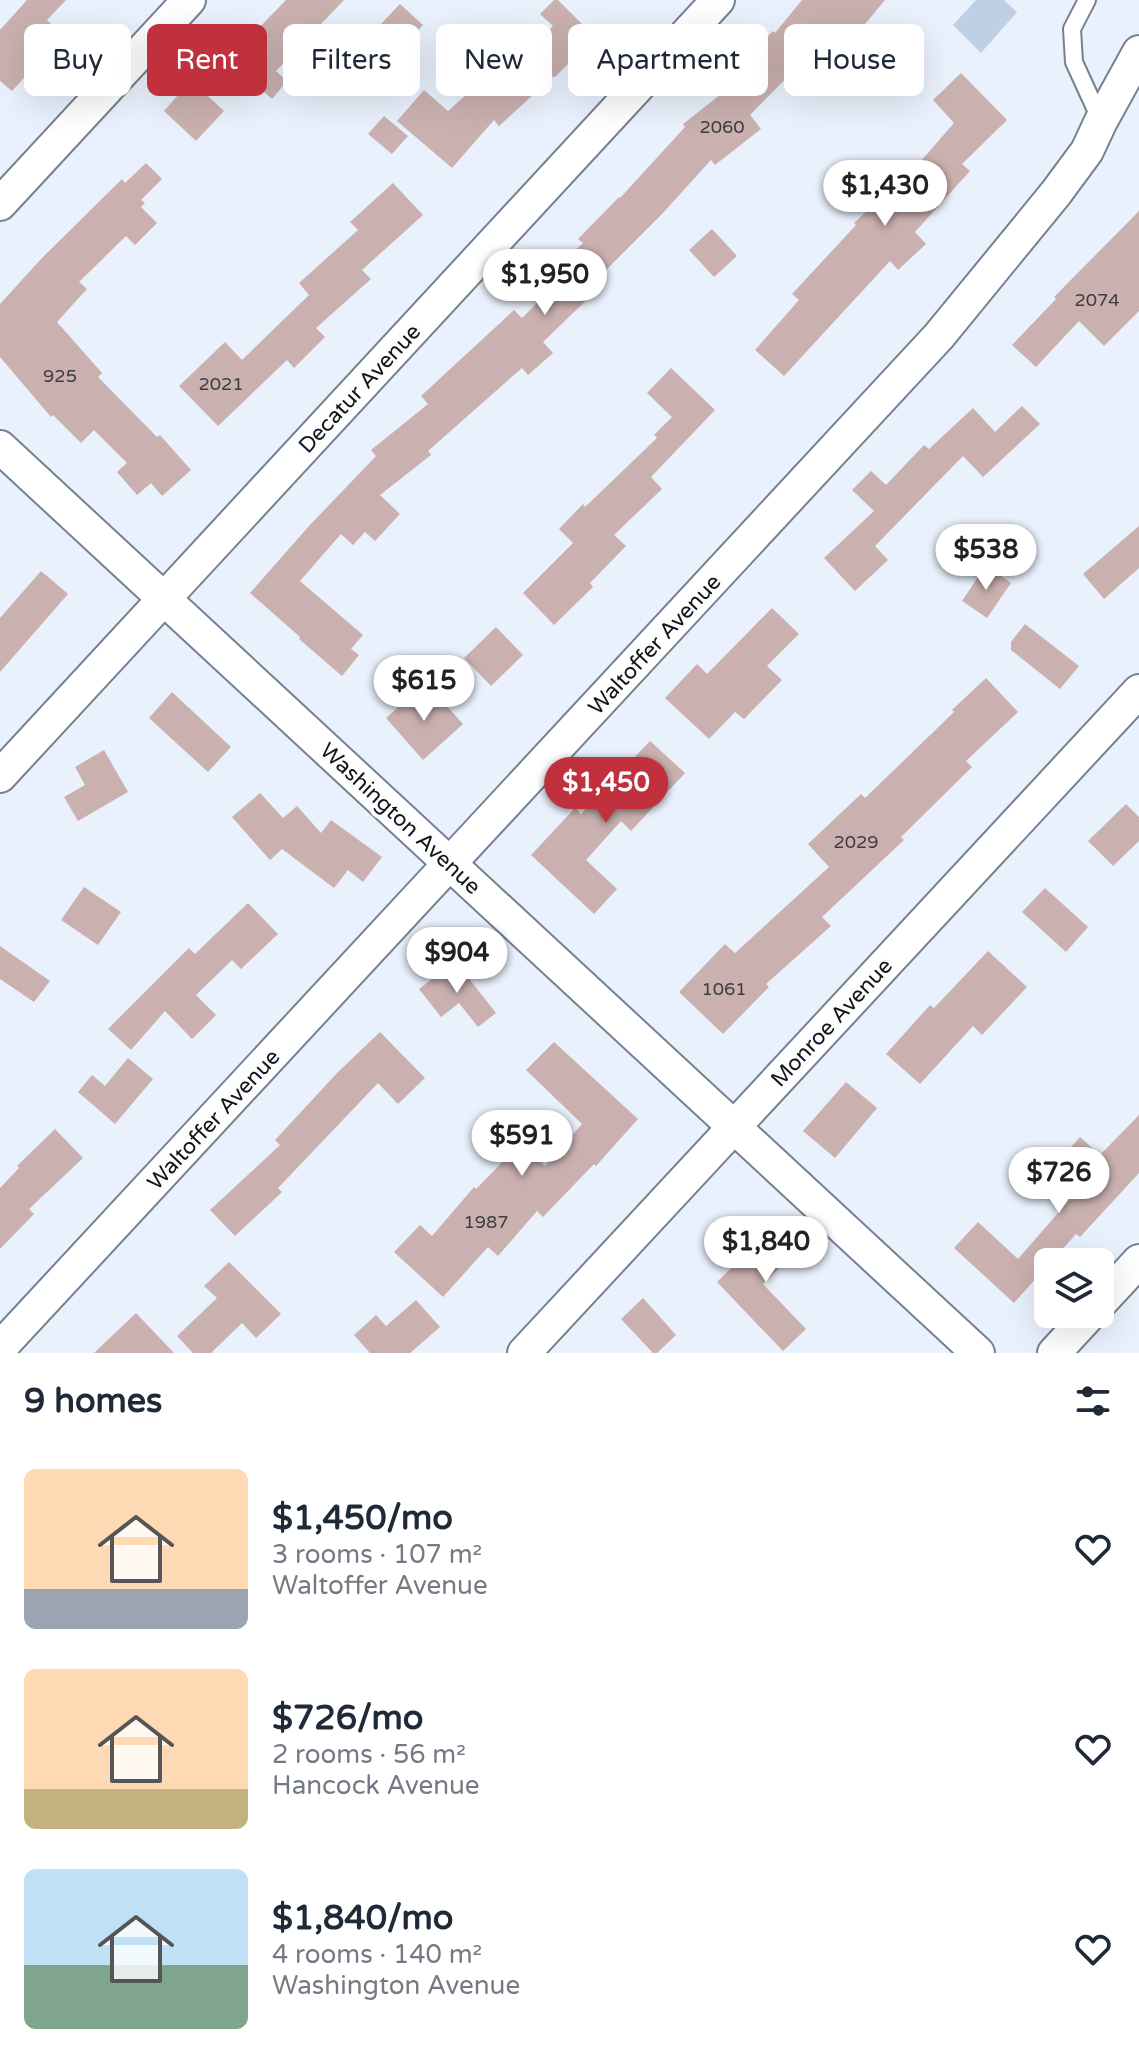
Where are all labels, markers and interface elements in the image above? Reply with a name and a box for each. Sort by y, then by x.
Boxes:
chip: Buy [24,24,131,96]
chip: Rent [147,24,267,96]
chip: Filters [283,24,420,96]
chip: New [436,24,552,96]
chip: Apartment [568,24,768,96]
chip: House [784,24,924,96]
house number: 2060 [699,116,745,138]
pin: $1,430 [820,160,950,228]
text: $1,430 [841,170,929,201]
pin: $1,950 [480,249,610,317]
text: $1,950 [501,259,589,290]
house number: 2074 [1074,289,1120,311]
street label: Decatur Avenue [293,319,426,459]
house number: 925 [43,365,77,387]
house number: 2021 [198,373,244,395]
pin: $538 [939,524,1033,592]
text: $538 [953,534,1019,565]
street label: Waltoffer Avenue [583,569,726,720]
pin: $615 [377,655,471,723]
text: $615 [391,665,457,696]
street label: Washington Avenue [315,738,486,900]
pin: $1,450 [541,757,671,825]
text: $1,450 [562,767,650,798]
house number: 2029 [833,831,879,853]
pin: $904 [410,927,504,995]
text: $904 [424,937,490,968]
street label: Monroe Avenue [766,953,898,1092]
house number: 1061 [701,978,747,1000]
street label: Waltoffer Avenue [142,1044,285,1195]
pin: $591 [475,1110,569,1178]
text: $591 [489,1120,555,1151]
pin: $726 [1012,1147,1106,1215]
text: $726 [1026,1157,1092,1188]
house number: 1987 [463,1211,509,1233]
pin: $1,840 [701,1216,831,1284]
text: $1,840 [722,1226,810,1257]
map controls [1034,1248,1114,1328]
button: layers [1034,1248,1114,1328]
icon: filters [1071,1379,1115,1423]
text: 9 homes [24,1381,162,1422]
text: $1,450/mo [272,1498,453,1539]
icon: home [88,1501,184,1597]
icon: heart [1071,1527,1115,1571]
text: 3 rooms · 107 m² [272,1539,482,1570]
text: Waltoffer Avenue [272,1570,488,1601]
text: $726/mo [272,1698,423,1739]
icon: home [88,1701,184,1797]
icon: heart [1071,1727,1115,1771]
text: 2 rooms · 56 m² [272,1739,466,1770]
text: Hancock Avenue [272,1770,479,1801]
text: $1,840/mo [272,1898,453,1939]
icon: home [88,1901,184,1997]
icon: heart [1071,1927,1115,1971]
text: 4 rooms · 140 m² [272,1939,482,1970]
text: Washington Avenue [272,1970,520,2001]

